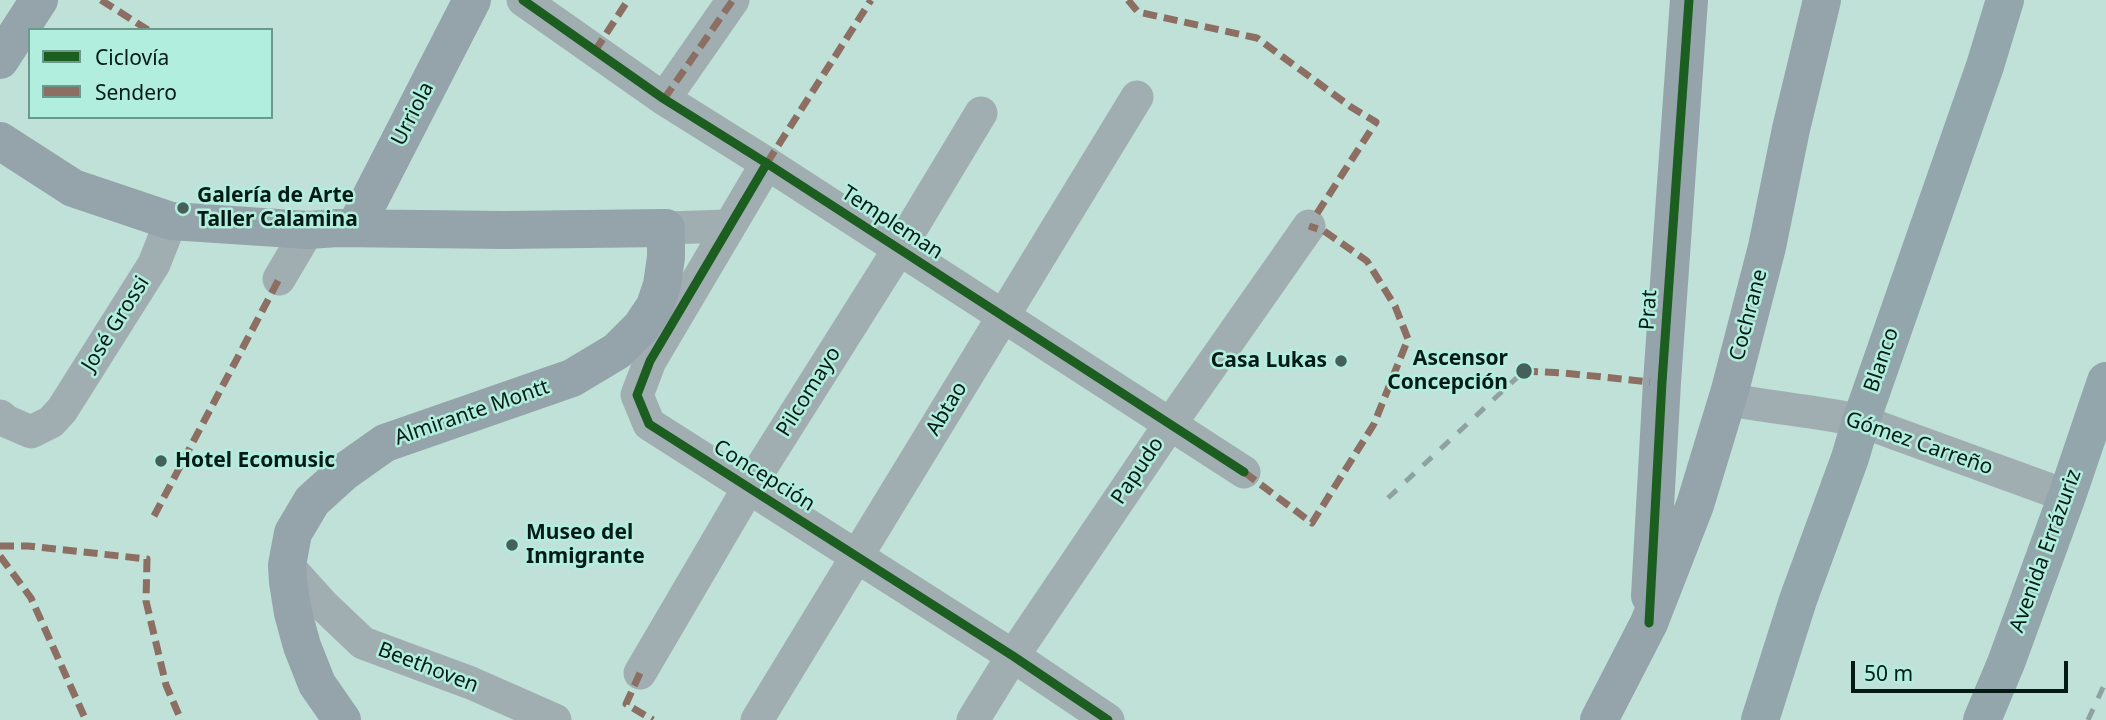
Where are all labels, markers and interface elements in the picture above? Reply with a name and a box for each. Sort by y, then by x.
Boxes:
legend [28,28,273,119]
text: Ciclovía [95,43,169,71]
text: Sendero [95,78,177,106]
street label: Urriola [386,78,440,150]
street label: Templeman [836,181,948,265]
place label: Galería de Arte Taller Calamina [197,183,358,233]
marker: Galería de Arte Taller Calamina [175,200,191,216]
street label: Cochrane [1725,266,1773,364]
street label: José Grossi [77,272,155,376]
street label: Prat [1635,289,1663,331]
street label: Blanco [1859,324,1905,396]
street label: Pilcomayo [772,342,846,442]
place label: Ascensor Concepción [1387,346,1508,396]
place label: Casa Lukas [1211,348,1327,374]
marker: Casa Lukas [1333,353,1349,369]
marker: Ascensor Concepción [1514,361,1534,381]
street label: Almirante Montt [391,375,553,451]
street label: Abtao [921,377,973,441]
street label: Gómez Carreño [1842,407,1996,481]
street label: Papudo [1106,432,1170,510]
street label: Concepción [709,435,819,517]
place label: Hotel Ecomusic [175,448,335,474]
marker: Hotel Ecomusic [153,453,169,469]
street label: Avenida Errázuriz [2005,466,2087,636]
place label: Museo del Inmigrante [526,520,645,570]
marker: Museo del Inmigrante [504,537,520,553]
street label: Beethoven [374,637,482,699]
scale bar [1854,646,2071,690]
text: 50 m [1864,659,1913,687]

